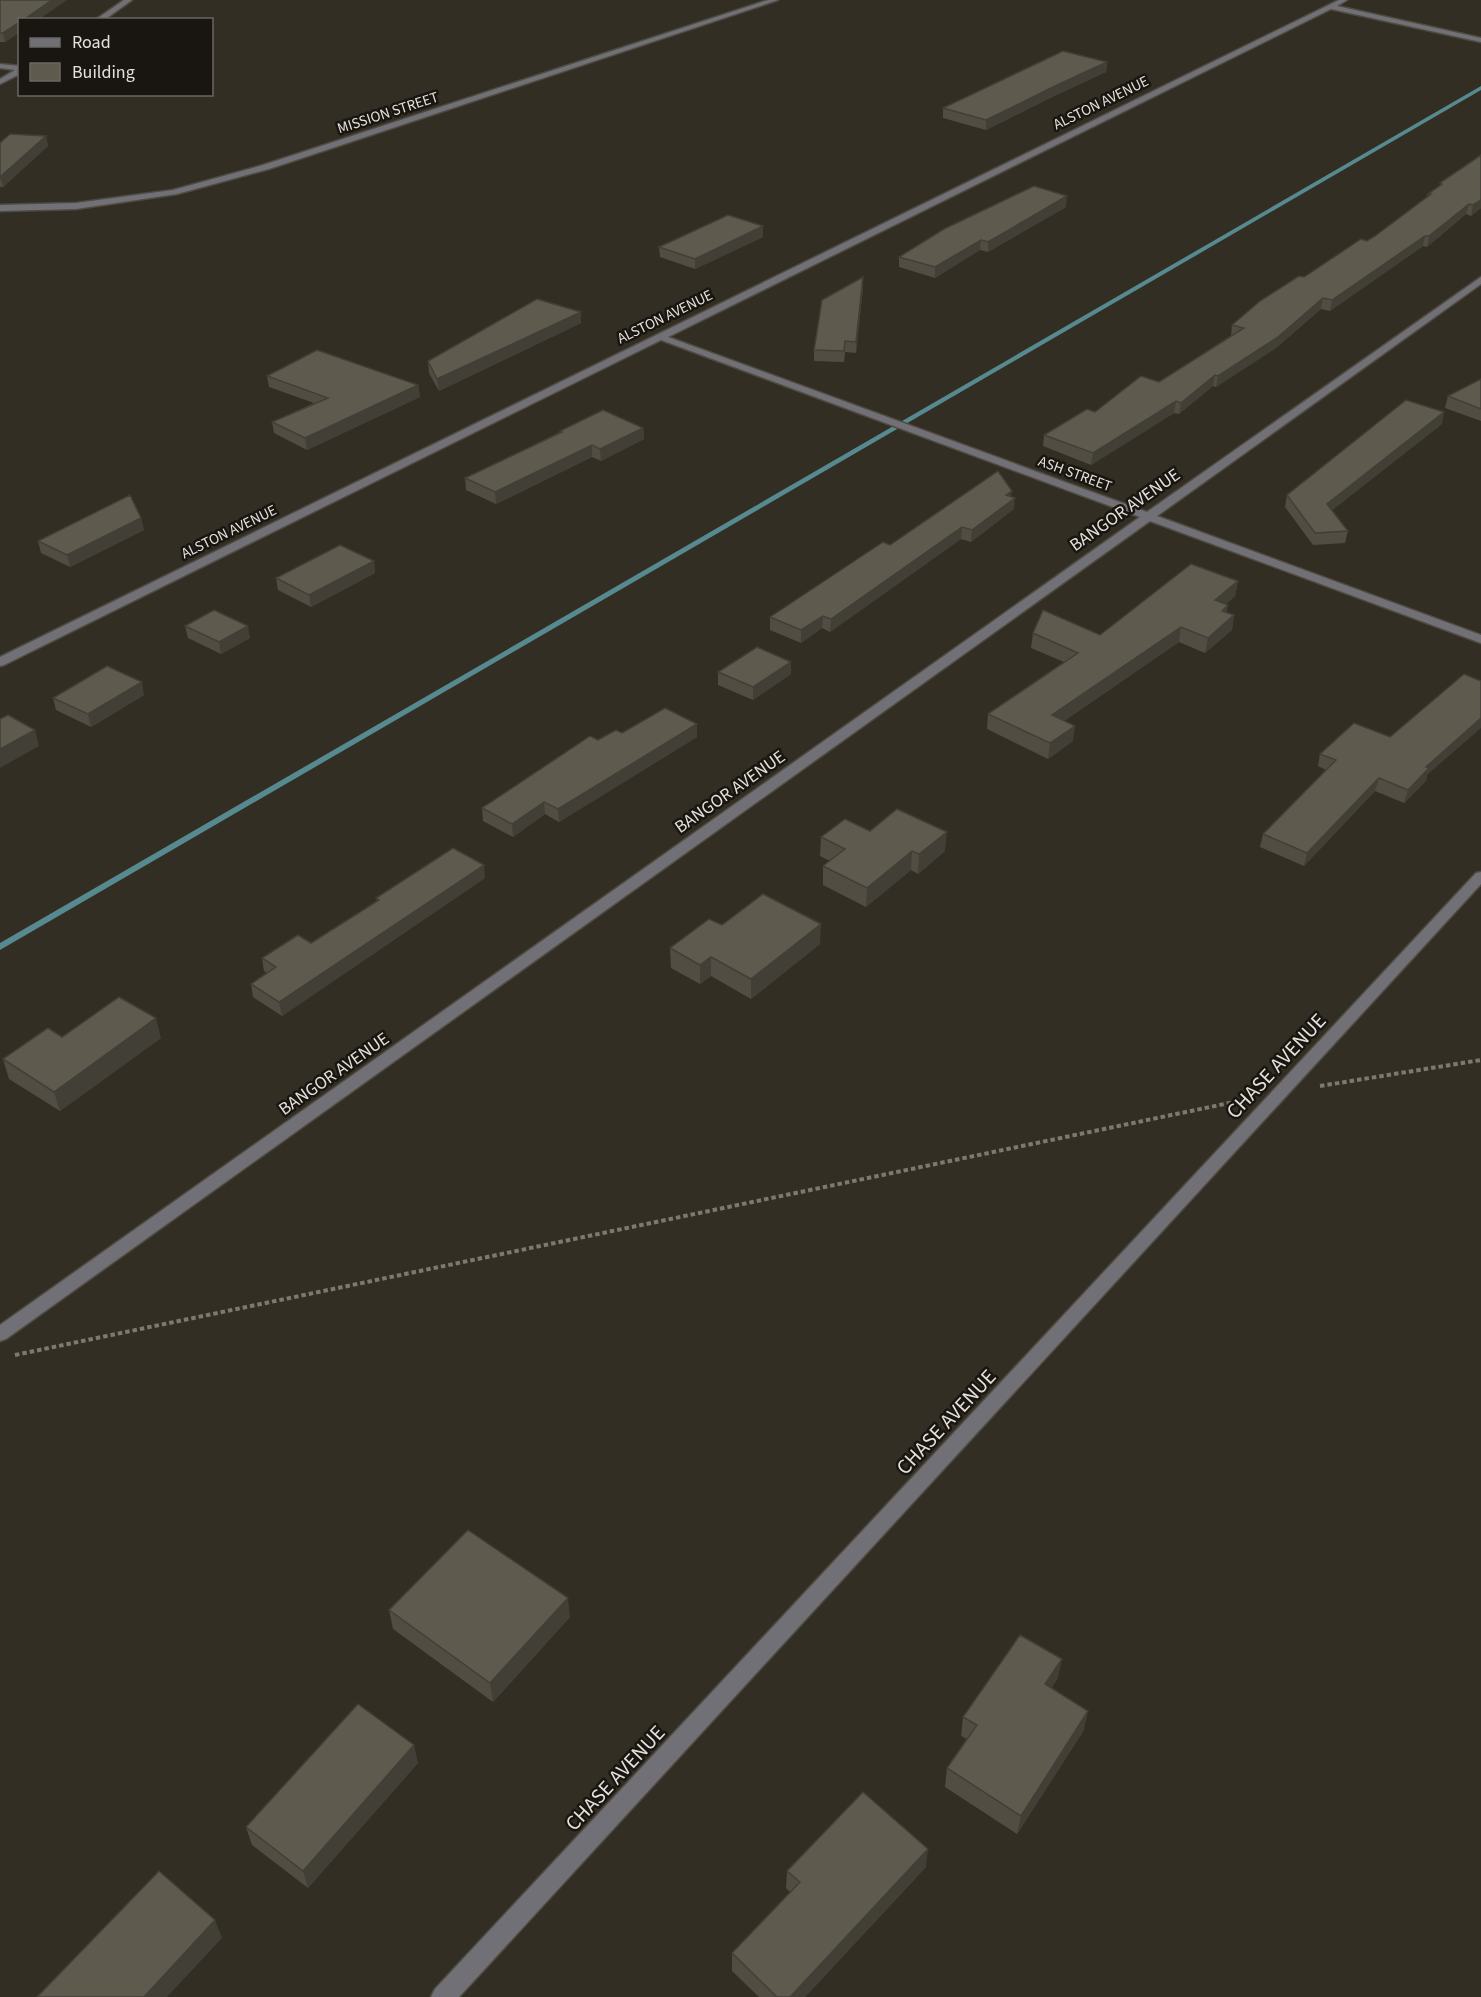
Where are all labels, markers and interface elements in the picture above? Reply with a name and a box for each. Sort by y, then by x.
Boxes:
legend [18,18,213,96]
text: Road [72,30,111,55]
text: Building [72,60,135,85]
street label: ALSTON AVENUE [1050,71,1152,135]
street label: MISSION STREET [335,87,441,139]
street label: ALSTON AVENUE [614,285,716,349]
street label: ASH STREET [1035,451,1115,497]
street label: BANGOR AVENUE [1065,462,1185,558]
street label: ALSTON AVENUE [178,500,280,564]
street label: BANGOR AVENUE [670,744,790,840]
street label: CHASE AVENUE [1219,1006,1333,1126]
street label: BANGOR AVENUE [274,1026,394,1122]
street label: CHASE AVENUE [889,1362,1003,1482]
street label: CHASE AVENUE [558,1718,672,1838]

